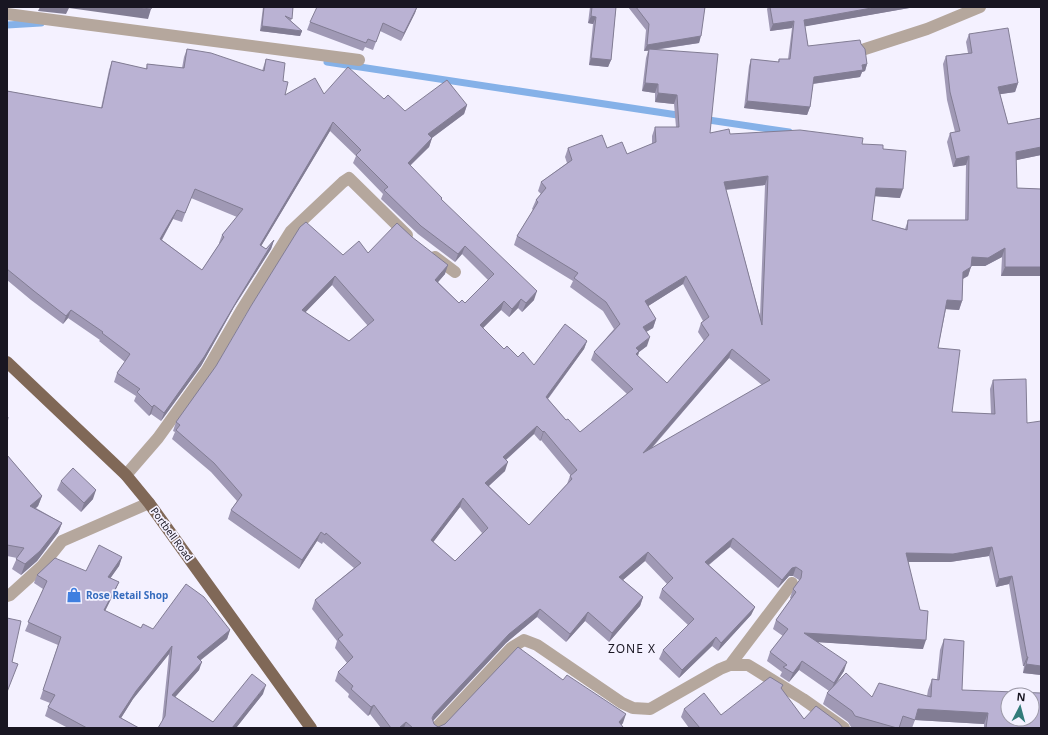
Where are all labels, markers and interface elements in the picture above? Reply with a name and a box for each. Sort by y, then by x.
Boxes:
street label: Portbell Road [148,504,196,564]
shop icon: Rose Retail Shop [65,586,83,604]
place label: Rose Retail Shop [86,588,168,602]
district label: ZONE X [608,640,656,657]
north arrow [1000,687,1040,727]
text: N [1016,689,1026,704]

